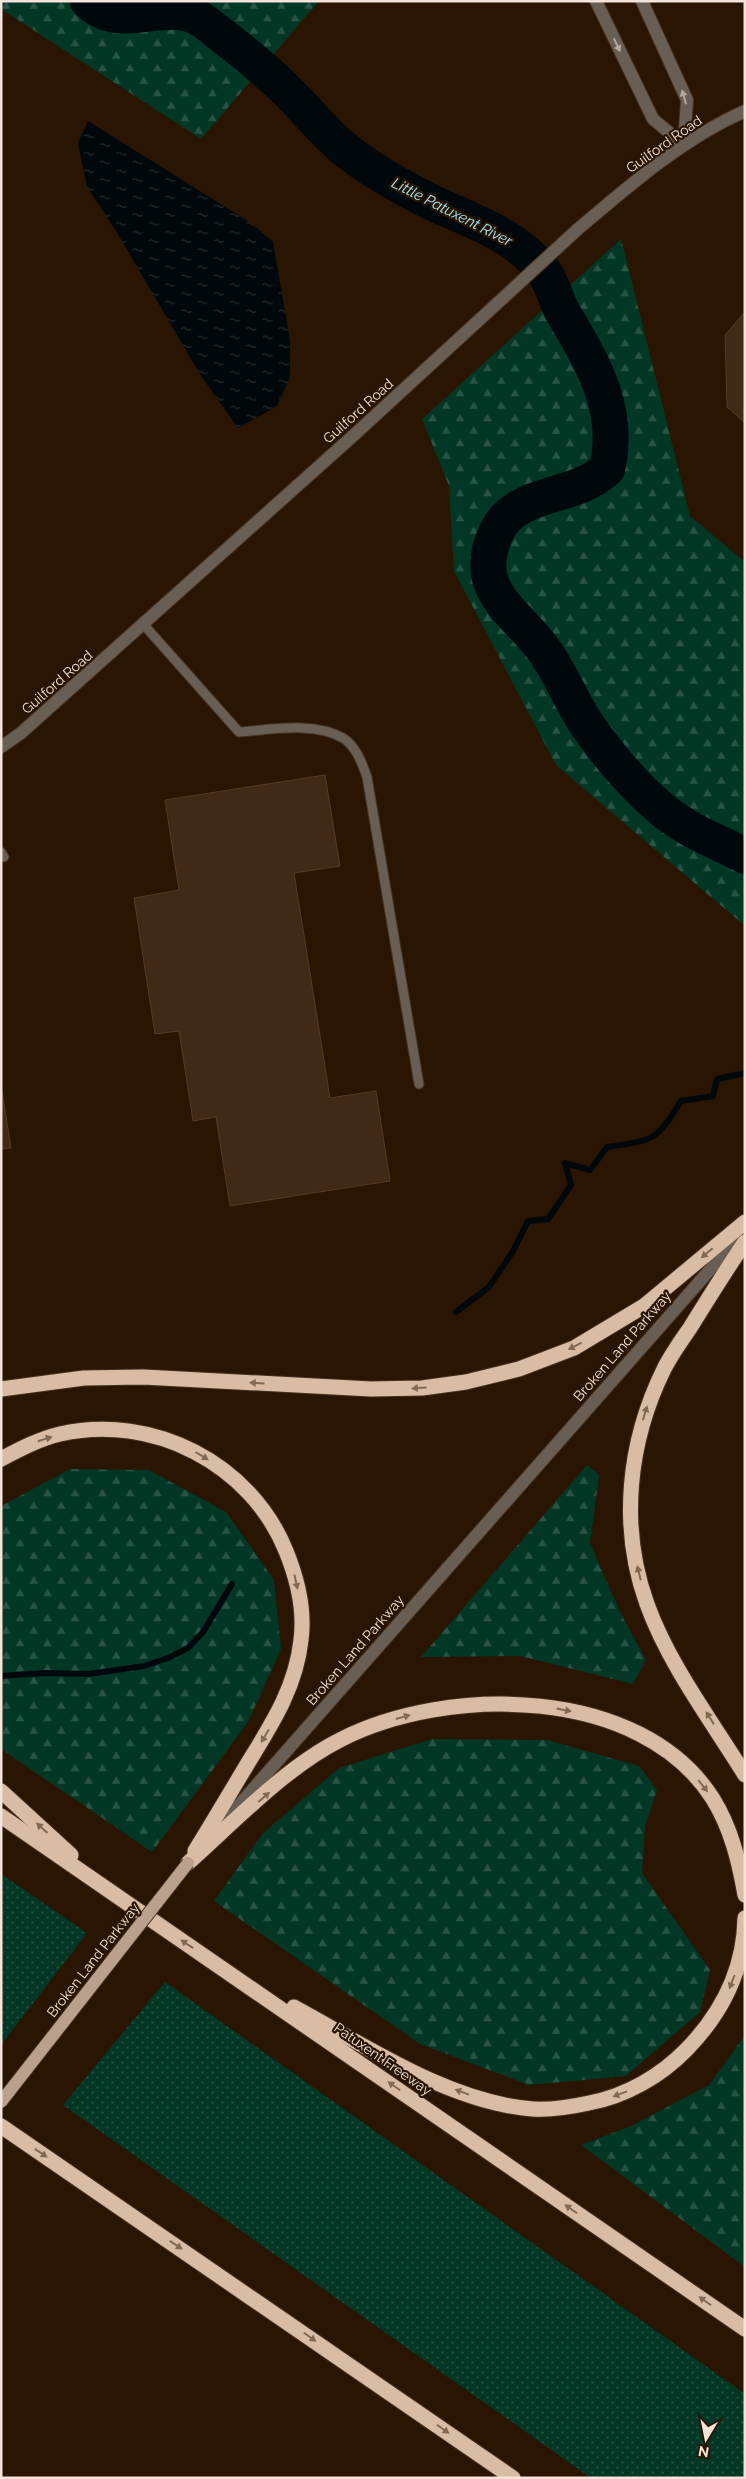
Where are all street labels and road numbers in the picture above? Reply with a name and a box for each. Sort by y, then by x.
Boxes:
street label: Guilford Road [623,112,705,176]
street label: Guilford Road [320,375,396,447]
street label: Guilford Road [18,647,96,717]
street label: Broken Land Parkway [570,1287,674,1404]
street label: Broken Land Parkway [303,1591,407,1708]
street label: Broken Land Parkway [43,1899,143,2020]
street label: Patuxent Freeway [331,2019,435,2099]

